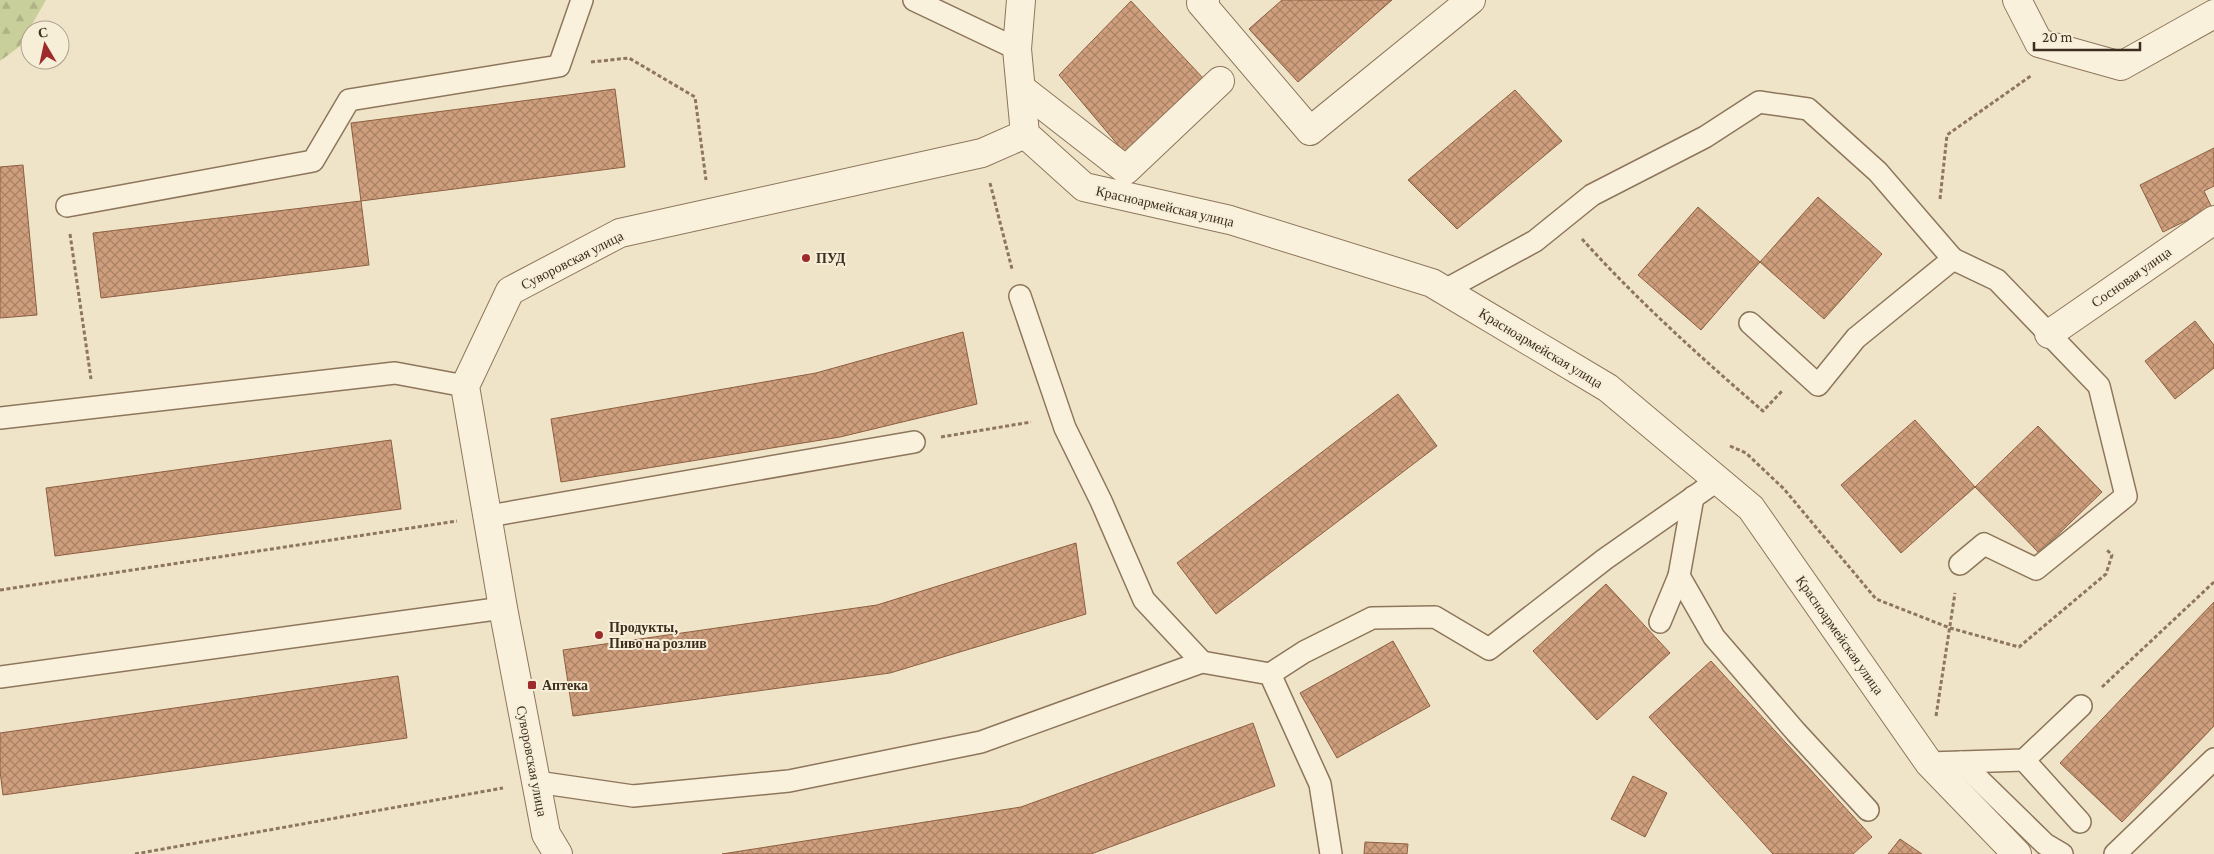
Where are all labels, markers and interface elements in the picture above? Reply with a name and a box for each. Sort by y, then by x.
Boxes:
north arrow [20,20,70,70]
scale bar [2034,20,2140,52]
text: С [37,23,49,41]
text: 20 m [2042,29,2073,45]
street label: Красноармейская улица [1094,182,1236,230]
street label: Суворовская улица [518,227,627,293]
street label: Сосновая улица [2088,243,2175,310]
place label: ПУД [816,250,846,266]
marker: ПУД [800,252,812,264]
street label: Красноармейская улица [1476,305,1606,392]
street label: Красноармейская улица [1793,572,1888,698]
place label: Продукты, Пиво на розлив [609,619,707,651]
marker: Продукты, Пиво на розлив [593,629,605,641]
place label: Аптека [542,677,588,693]
marker: Аптека [526,679,538,691]
street label: Суворовская улица [513,704,551,819]

